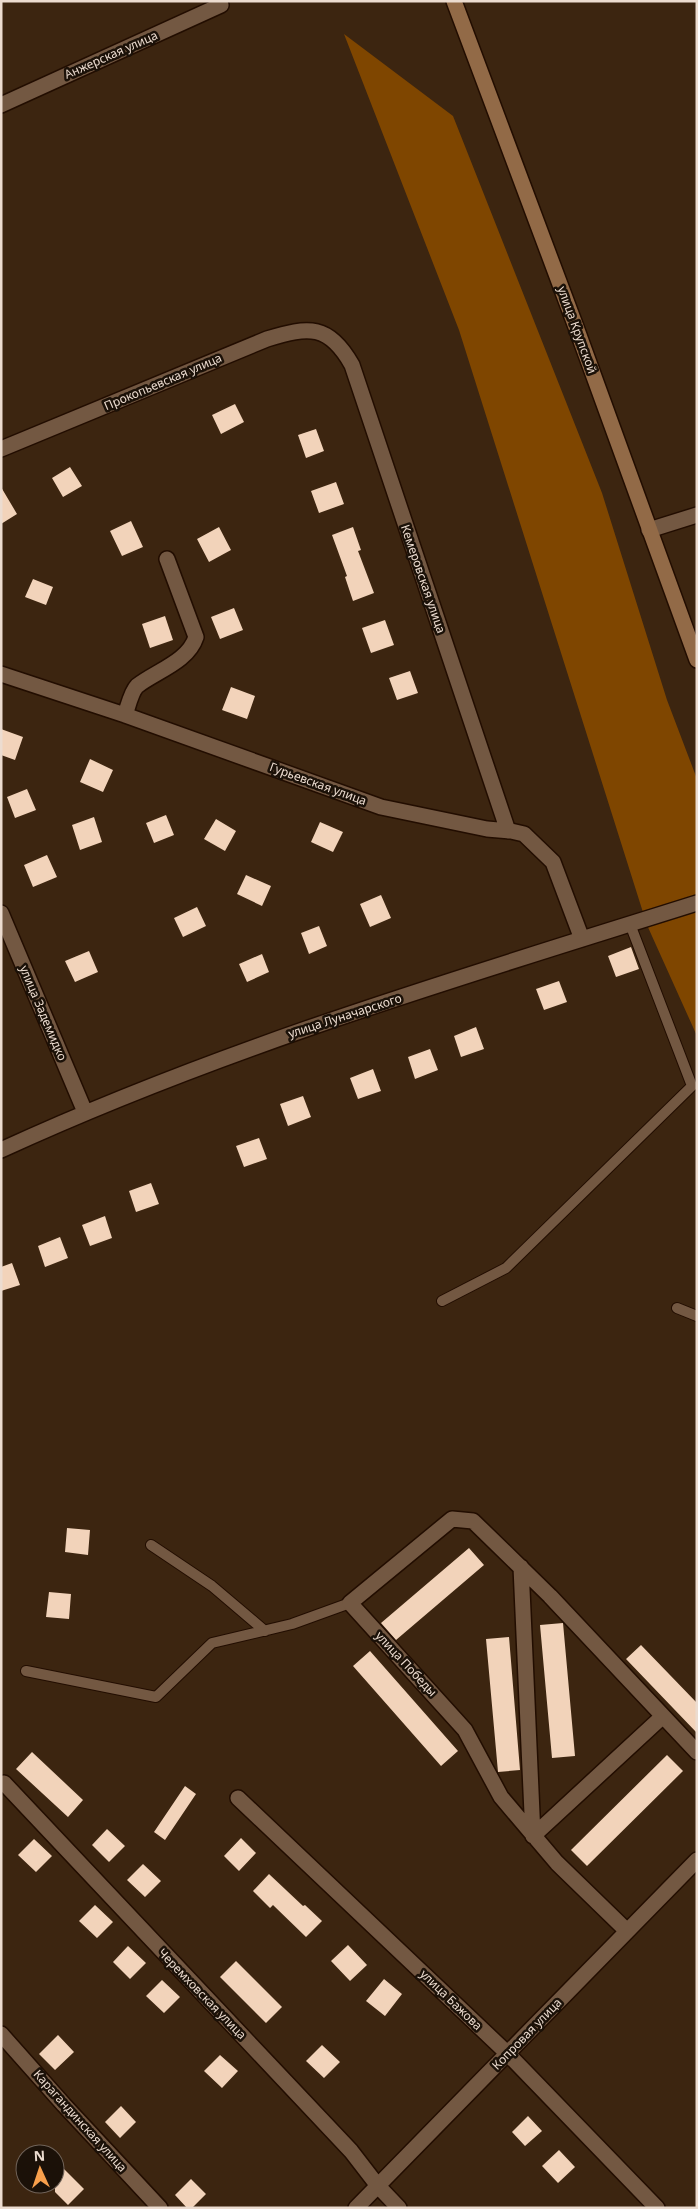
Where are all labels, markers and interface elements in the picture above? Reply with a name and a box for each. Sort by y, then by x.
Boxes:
street label: Анжерская улица [61,26,160,83]
street label: улица Крупской [554,284,601,376]
street label: Прокопьевская улица [101,349,224,414]
street label: Кемеровская улица [397,522,450,635]
street label: Гурьевская улица [267,758,369,809]
street label: улица Задемидко [16,963,71,1063]
street label: улица Луначарского [286,989,404,1042]
street label: улица Победы [372,1627,441,1700]
street label: Черемховская улица [154,1944,250,2043]
street label: улица Бажова [417,1966,486,2034]
street label: Копровая улица [488,1994,565,2073]
street label: Карагандинская улица [30,2066,131,2175]
north arrow [15,2144,65,2194]
text: N [33,2146,45,2165]

